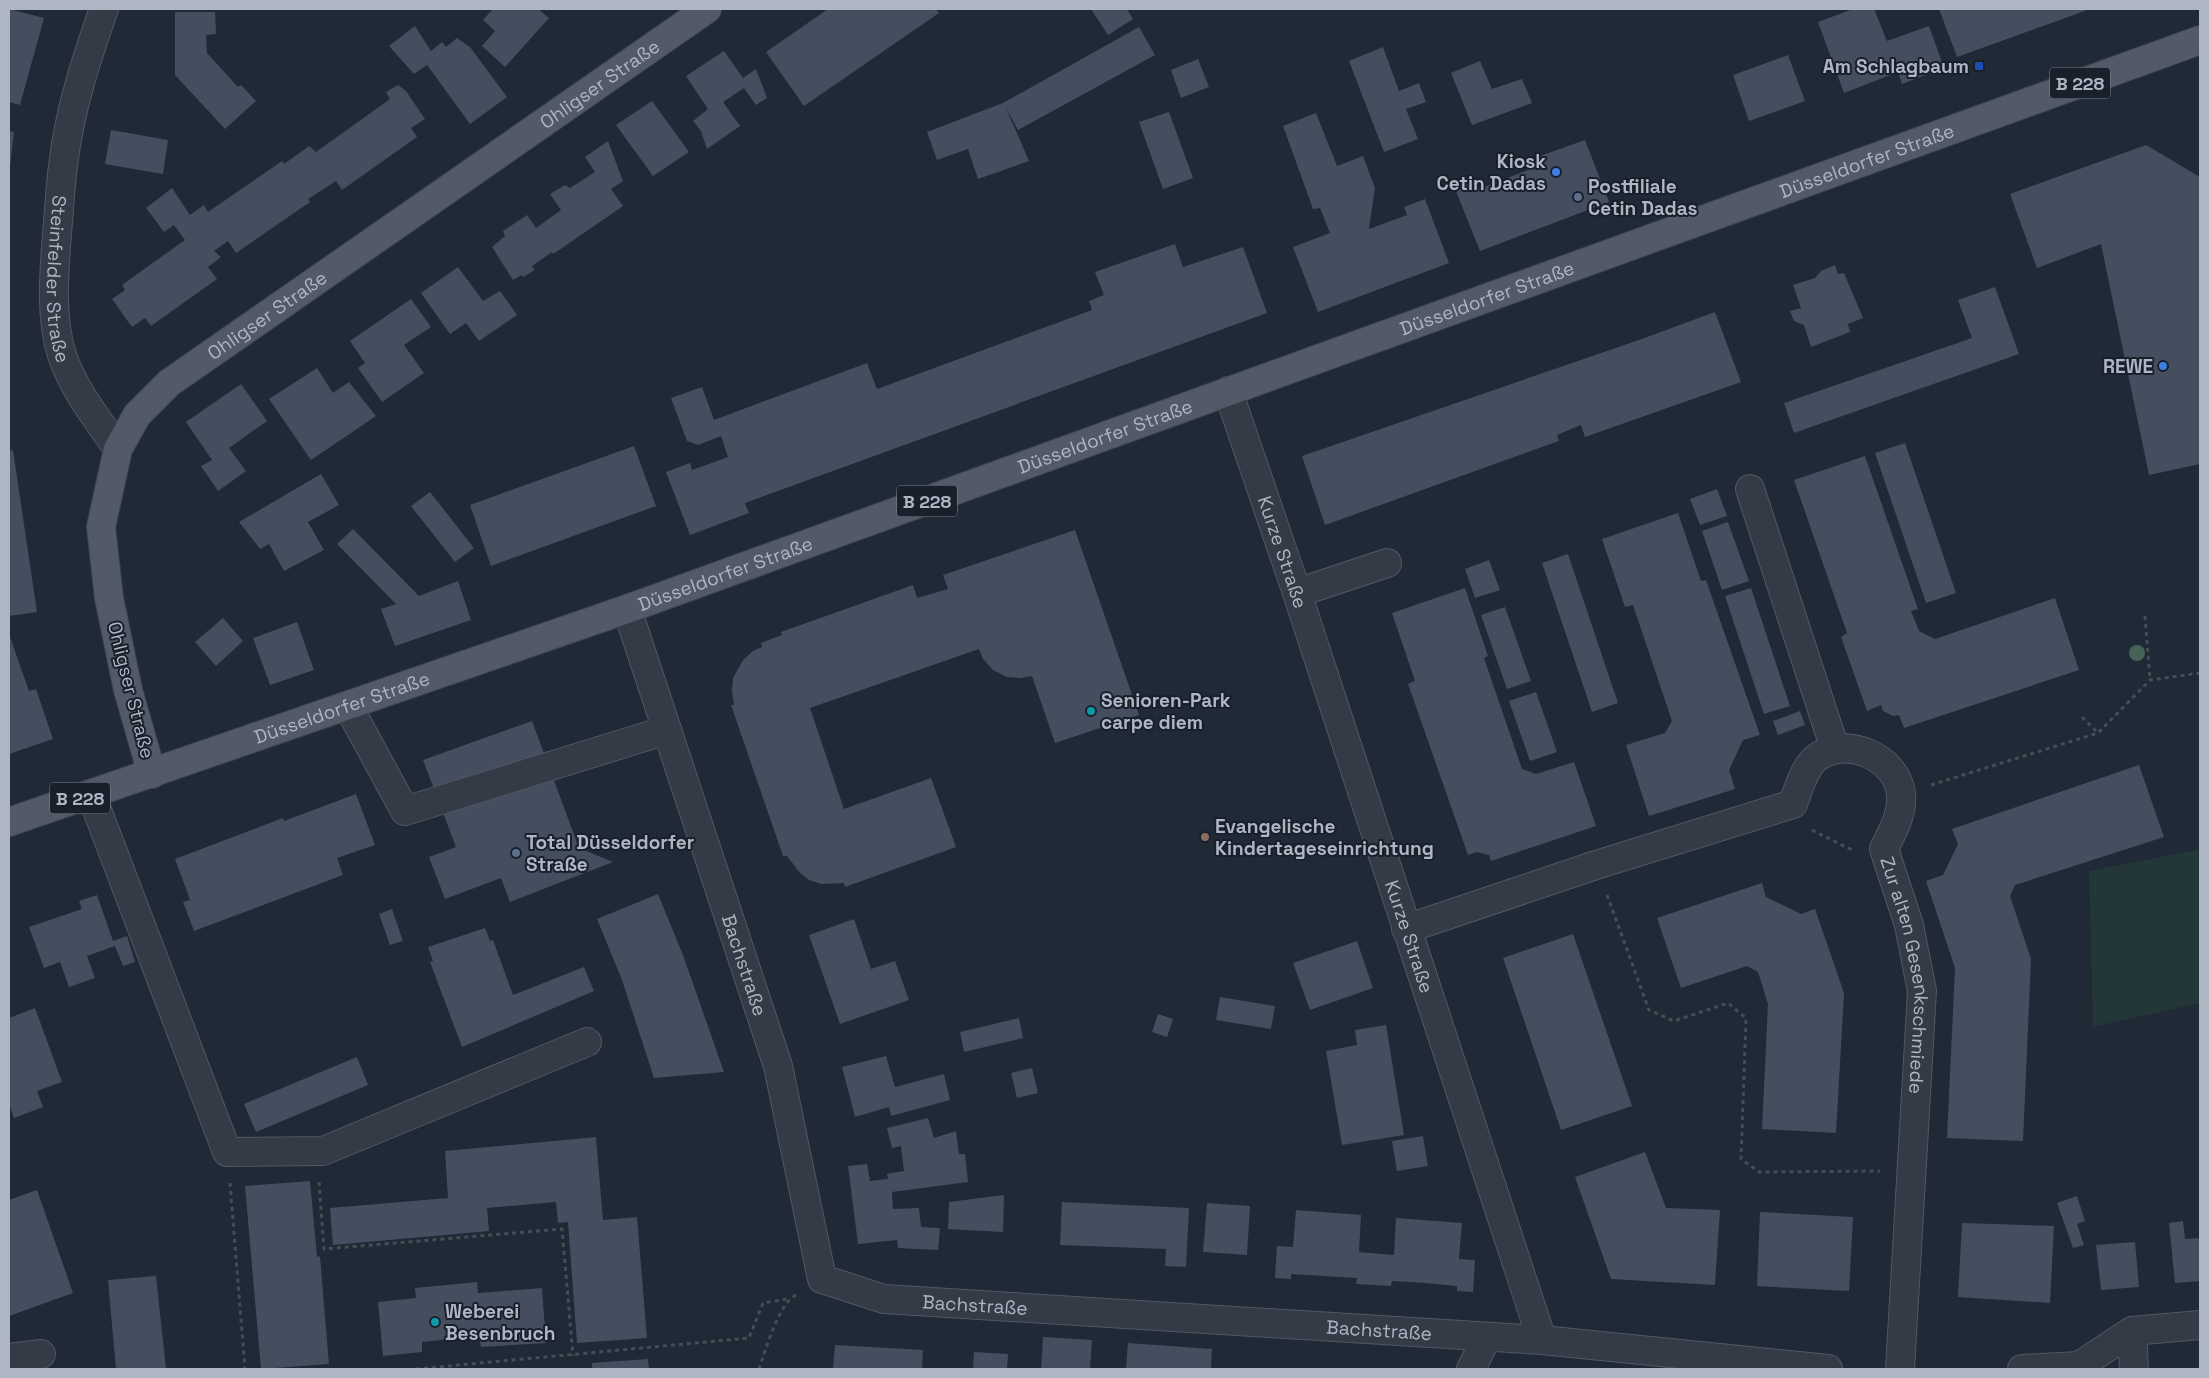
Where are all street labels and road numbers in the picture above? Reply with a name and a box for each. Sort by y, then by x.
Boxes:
street label: Ohligser Straße [535,33,664,134]
road number: B 228 [2050,68,2110,99]
street label: Düsseldorfer Straße [1776,118,1957,204]
street label: Steinfelder Straße [41,194,76,366]
street label: Düsseldorfer Straße [1396,255,1578,341]
street label: Ohligser Straße [202,265,332,365]
street label: Düsseldorfer Straße [1014,393,1196,479]
road number: B 228 [897,486,957,516]
street label: Kurze Straße [1252,492,1314,611]
street label: Düsseldorfer Straße [634,530,816,617]
street label: Ohligser Straße [102,619,160,761]
street label: Düsseldorfer Straße [251,666,433,749]
road number: B 228 [50,782,110,814]
street label: Zur alten Gesenkschmiede [1875,853,1935,1095]
street label: Kurze Straße [1380,877,1440,996]
street label: Bachstraße [716,911,773,1019]
street label: Bachstraße [921,1289,1028,1320]
street label: Bachstraße [1326,1314,1433,1346]

